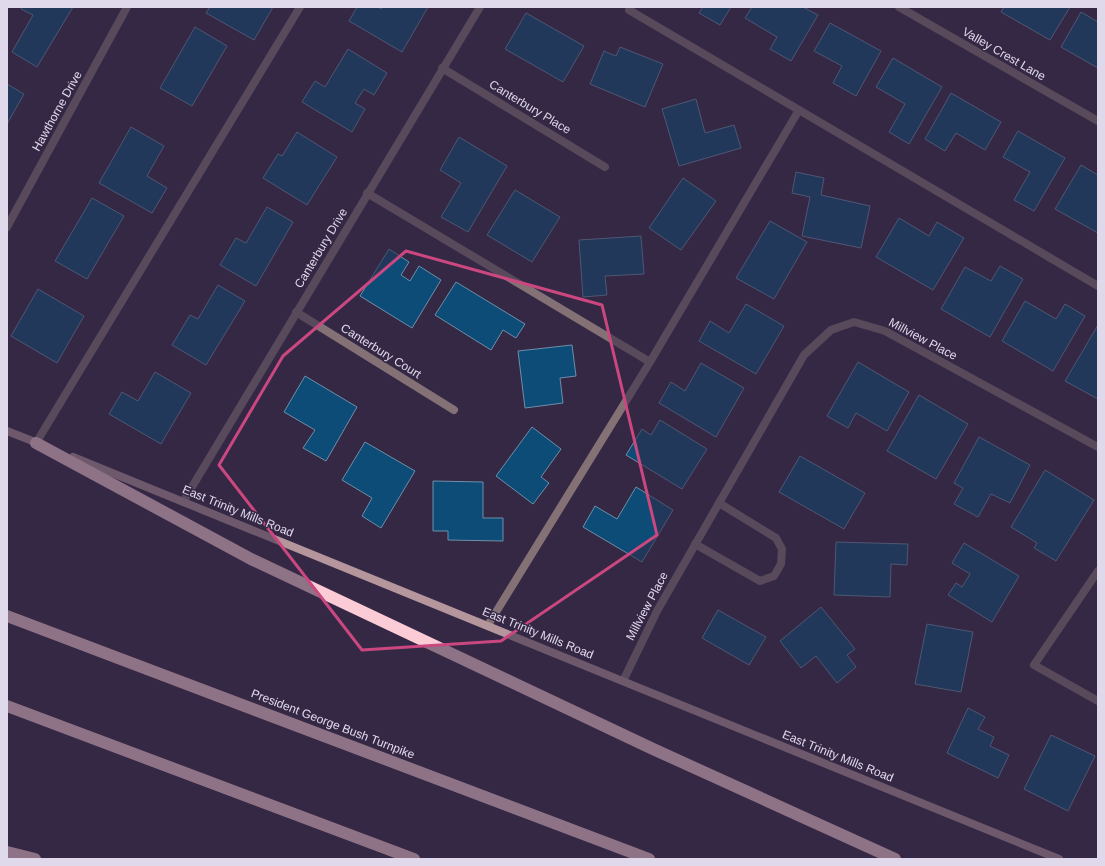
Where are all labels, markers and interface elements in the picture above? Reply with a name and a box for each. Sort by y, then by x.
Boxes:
street label: Valley Crest Lane [960,24,1048,84]
street label: Hawthorne Drive [29,68,85,153]
street label: Canterbury Place [487,77,574,137]
street label: Canterbury Drive [292,205,351,290]
street label: Millview Place [886,315,960,363]
street label: Canterbury Court [338,321,424,382]
street label: East Trinity Mills Road [180,482,296,540]
street label: Millview Place [623,569,671,643]
street label: East Trinity Mills Road [480,604,596,662]
street label: President George Bush Turnpike [249,686,417,762]
street label: East Trinity Mills Road [780,727,896,785]

